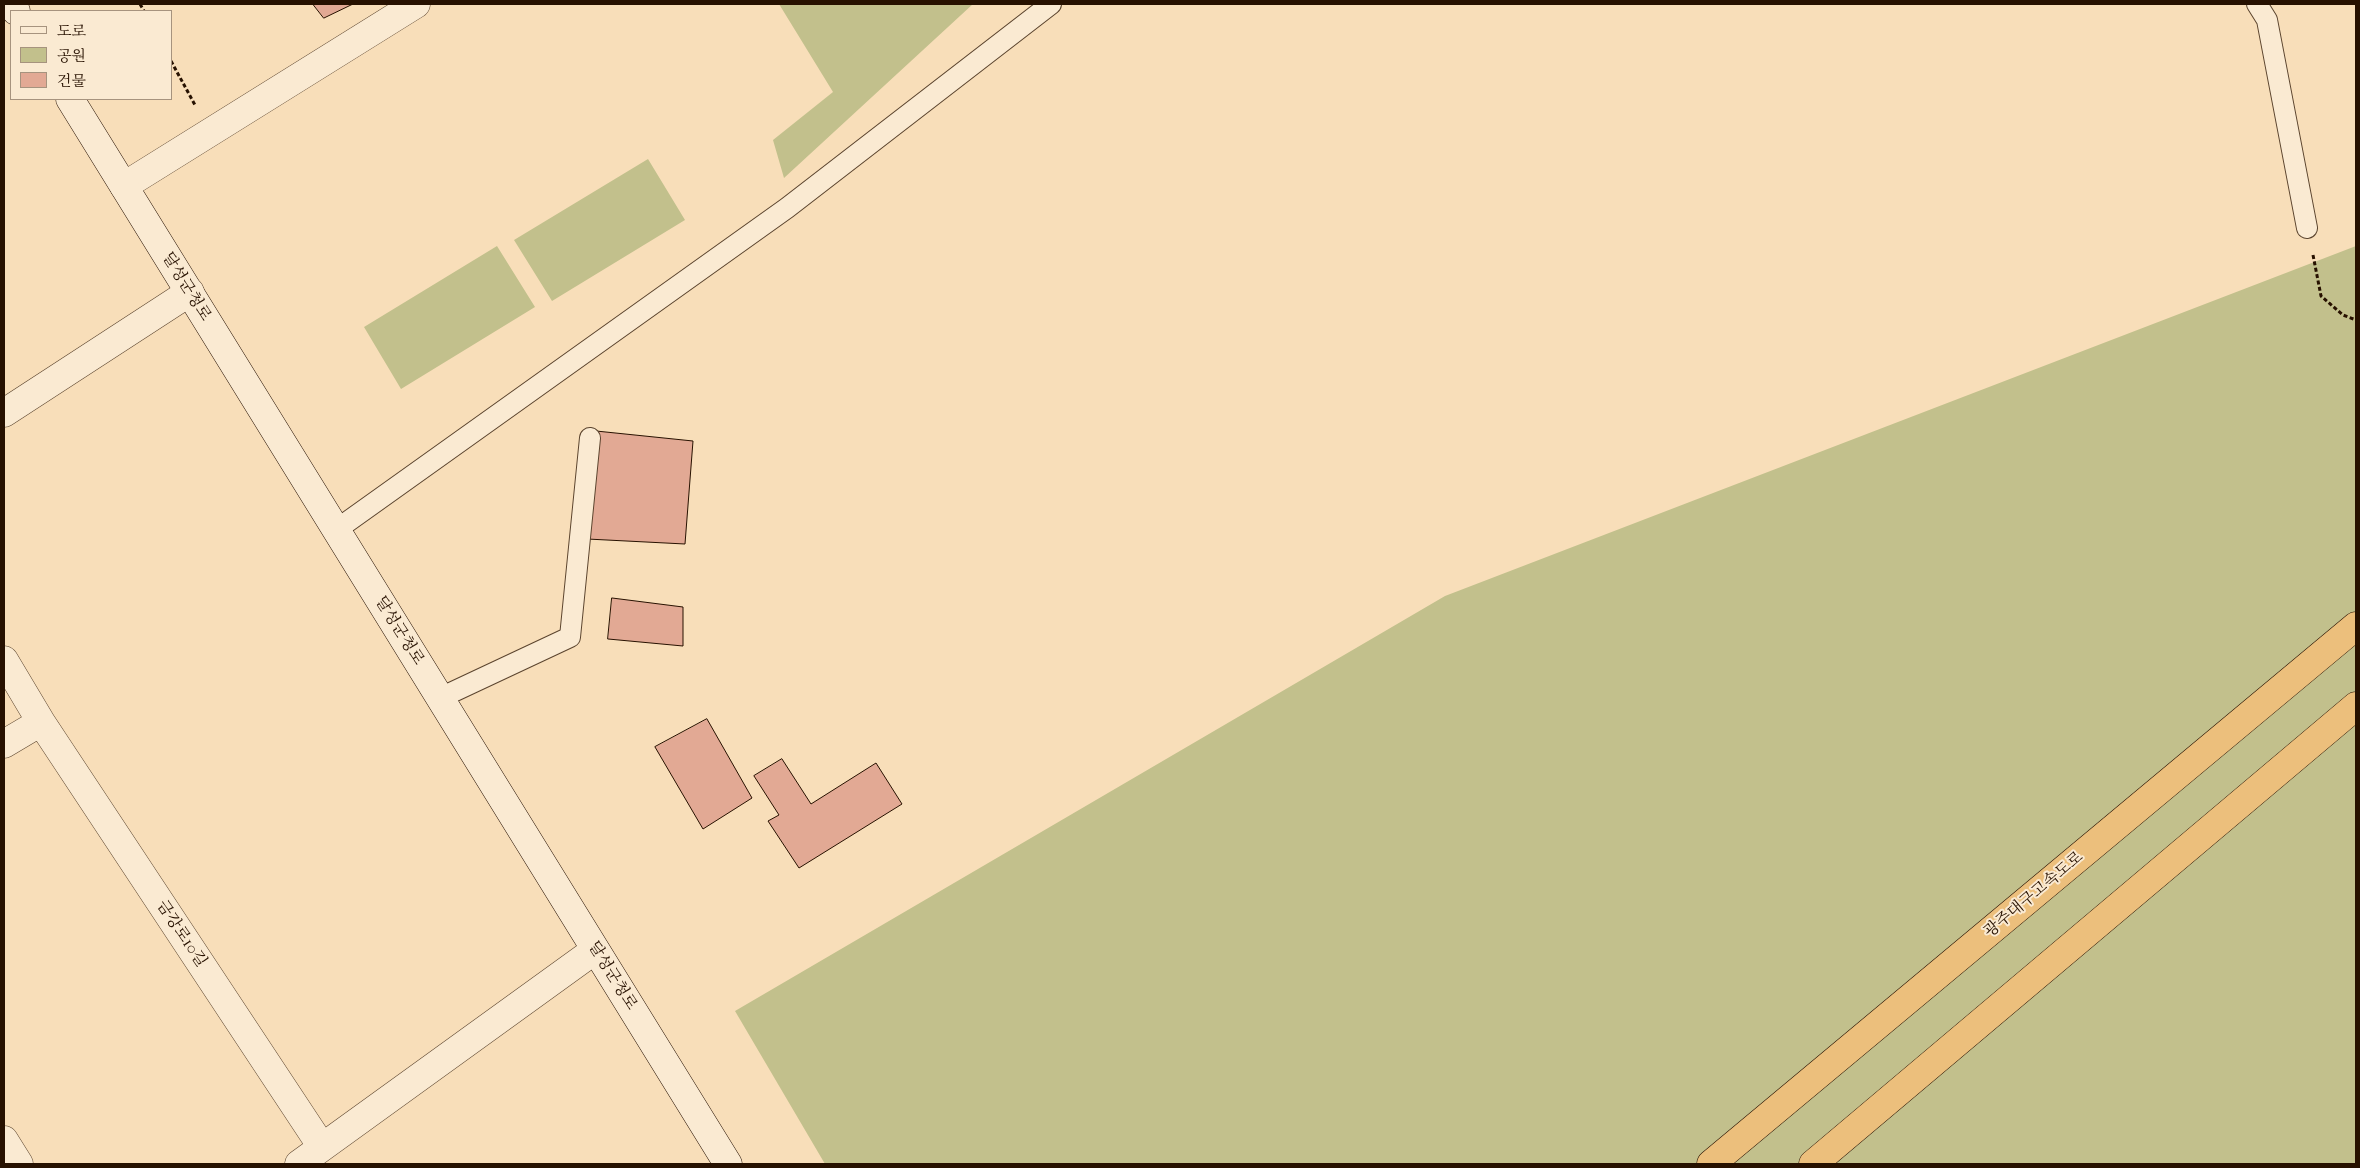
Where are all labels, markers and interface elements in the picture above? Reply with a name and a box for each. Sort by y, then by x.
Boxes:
legend [10,10,172,100]
text: 도로 [57,22,86,40]
text: 공원 [57,47,86,65]
text: 건물 [57,72,86,90]
street label: 달성군청로 [157,249,215,325]
street label: 달성군청로 [370,593,428,669]
street label: 광주대구고속도로 [1980,848,2088,942]
street label: 금강로10길 [152,897,210,971]
street label: 달성군청로 [583,938,641,1014]

